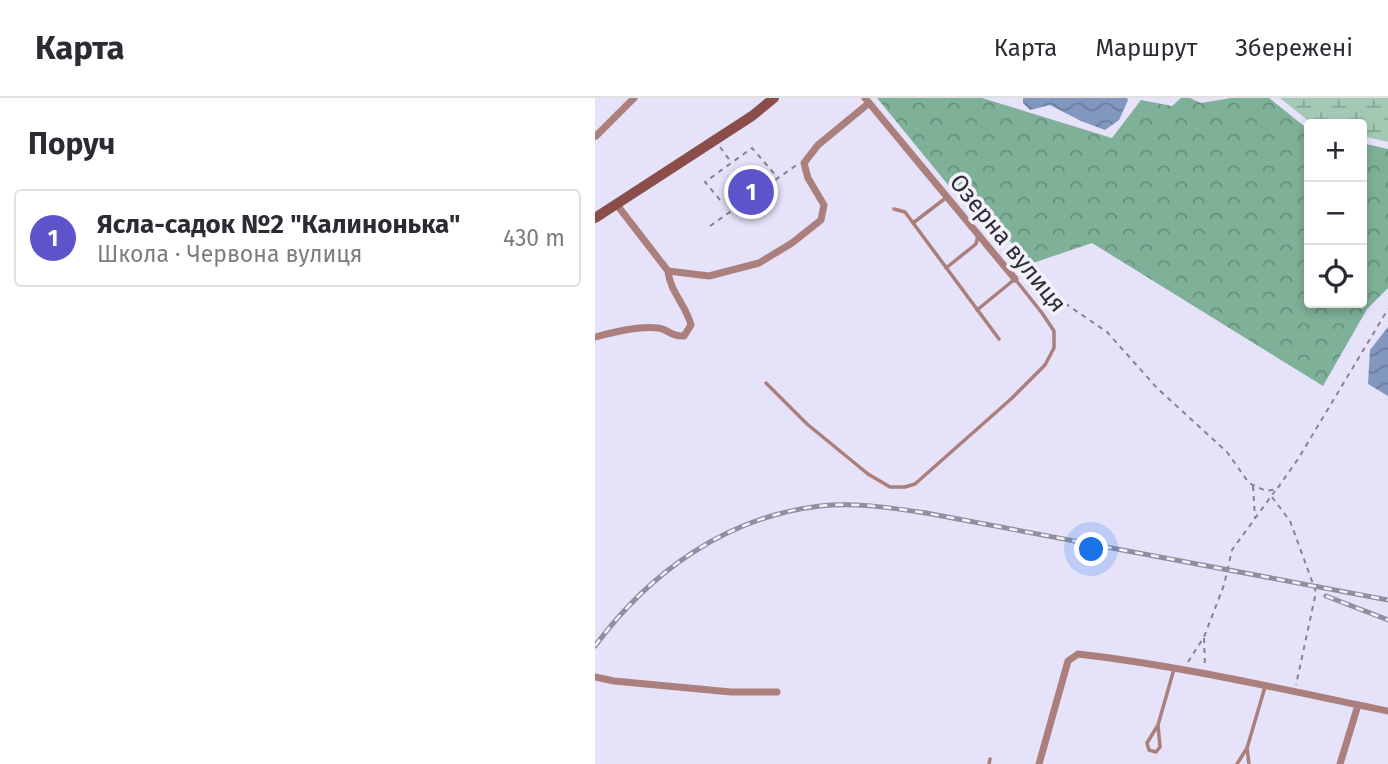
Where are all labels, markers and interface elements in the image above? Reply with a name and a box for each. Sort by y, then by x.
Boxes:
text: Карта [35,28,125,68]
text: Карта [994,34,1057,62]
text: Маршрут [1095,34,1197,62]
text: Збережені [1235,34,1353,62]
map controls [1304,119,1367,308]
button: + [1304,119,1367,182]
text: Поруч [28,126,115,162]
pin: 1 [728,166,774,218]
street label: Озерна вулиця [944,168,1072,318]
button: − [1304,182,1367,245]
text: Ясла-садок №2 "Калинонька" [97,209,460,240]
text: 1 [48,224,58,252]
text: 430 m [503,224,565,252]
text: Школа · Червона вулиця [97,240,362,268]
button: locate [1304,245,1367,308]
your location [1074,532,1108,566]

